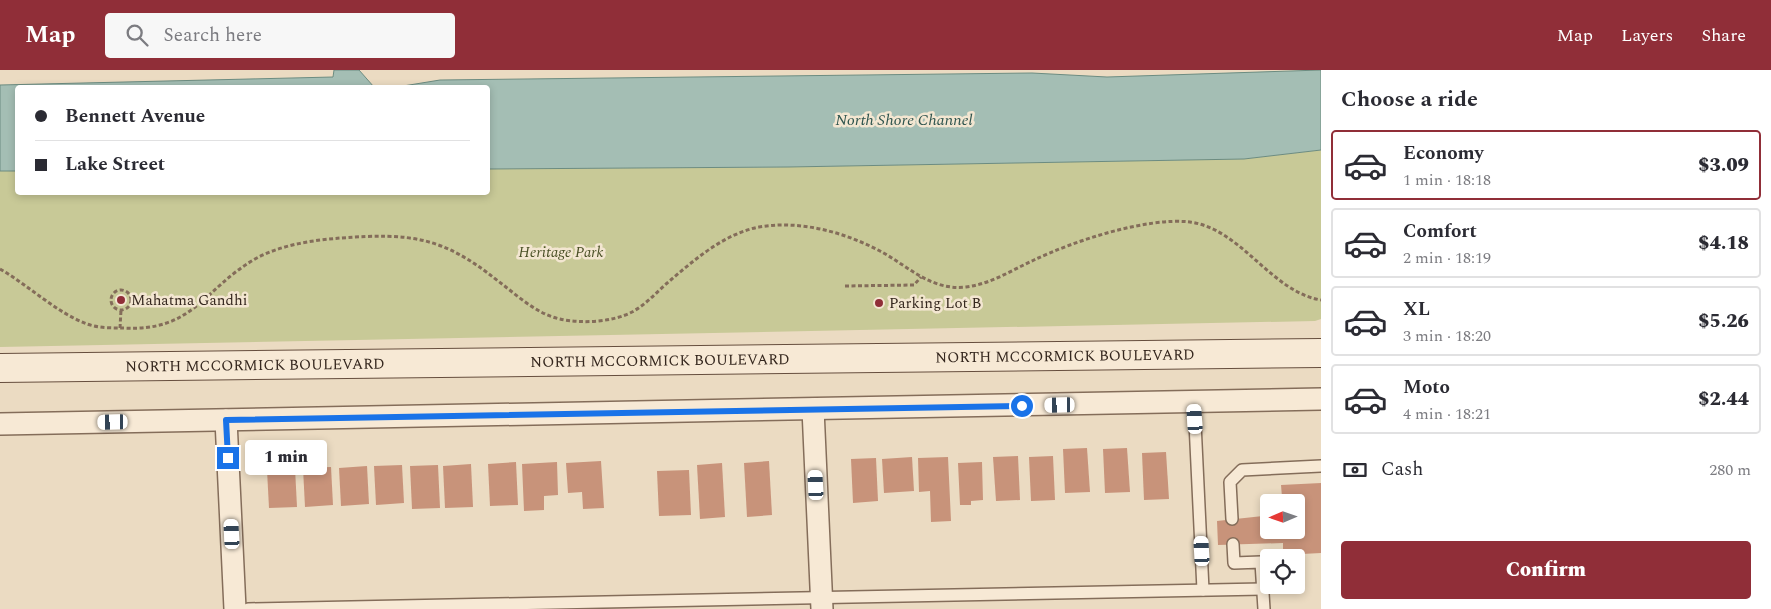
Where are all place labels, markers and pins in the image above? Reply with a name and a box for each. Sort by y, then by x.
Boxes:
place label: Mahatma Gandhi [131,289,247,312]
place label: Parking Lot B [889,292,982,315]
marker: Mahatma Gandhi [115,294,127,306]
marker: Parking Lot B [873,297,885,309]

